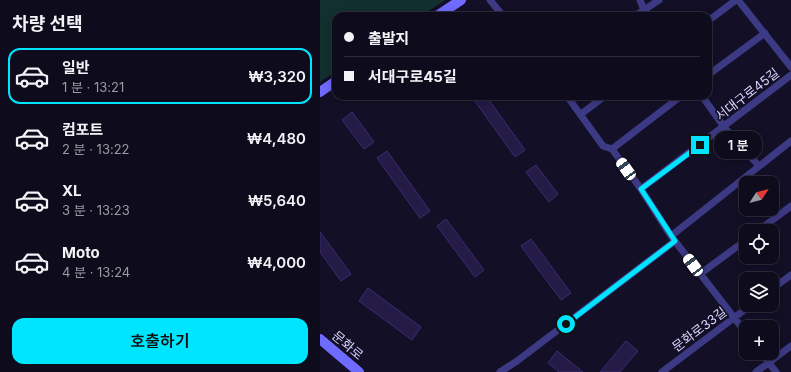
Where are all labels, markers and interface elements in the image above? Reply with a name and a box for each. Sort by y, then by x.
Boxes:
text: 차량 선택 [12,13,83,34]
text: 출발지 [368,29,409,48]
icon: car [14,58,50,94]
text: 일반 [62,58,90,77]
street label: 서대구로45길 [712,64,782,124]
text: ₩3,320 [248,67,306,86]
text: 서대구로45길 [368,67,457,86]
text: 1 분 · 13:21 [62,79,124,95]
icon: car [14,120,50,156]
text: 컴포트 [62,120,103,139]
text: ₩4,480 [247,129,306,148]
callout: 1 분 [714,131,762,159]
route end [691,136,709,154]
text: 1 분 [728,137,748,153]
text: 2 분 · 13:22 [62,141,130,157]
car [614,156,638,182]
north arrow [739,176,779,216]
map controls [739,176,779,360]
text: XL [62,181,82,200]
icon: car [14,182,50,218]
text: ₩5,640 [248,191,306,210]
text: 3 분 · 13:23 [62,202,130,218]
button: locate [739,224,779,264]
text: Moto [62,243,100,262]
icon: car [14,244,50,280]
car [681,252,705,278]
text: ₩4,000 [247,253,306,272]
text: 4 분 · 13:24 [62,264,130,280]
button: layers [739,272,779,312]
street label: 문화로33길 [669,303,729,355]
route start [557,315,575,333]
button: 호출하기 [12,318,308,364]
button: + [739,320,779,360]
street label: 문화로 [329,327,367,363]

